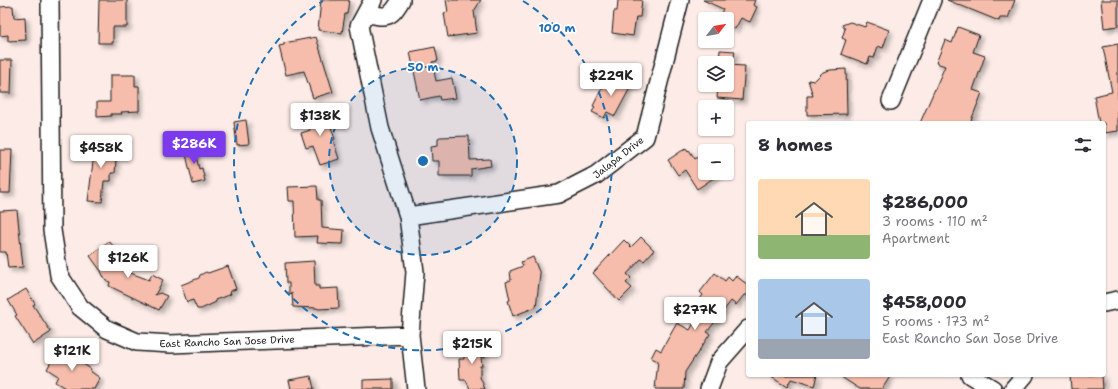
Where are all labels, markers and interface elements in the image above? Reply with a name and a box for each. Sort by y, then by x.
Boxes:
north arrow [698,12,734,48]
map controls [698,12,734,180]
text: 100 m [539,20,576,36]
button: layers [698,56,734,92]
text: 50 m [408,59,439,75]
pin: $229K [583,63,639,97]
text: $229K [589,67,633,84]
button: + [698,100,734,136]
pin: $138K [292,103,348,137]
text: $138K [299,107,341,124]
pin: $286K [166,131,222,165]
street label: Jalapa Drive [590,133,647,181]
text: 8 homes [758,134,833,156]
icon: filters [1072,134,1094,156]
pin: $458K [73,135,129,169]
text: $286K [172,135,216,152]
text: $458K [79,139,123,156]
button: − [698,144,734,180]
centre of rings [416,154,430,168]
text: $286,000 [882,191,968,213]
icon: home [790,195,838,243]
text: 3 rooms · 110 m² [882,213,988,230]
text: Apartment [882,230,950,247]
pin: $126K [100,245,156,279]
text: $126K [108,249,148,266]
text: $458,000 [882,291,967,313]
icon: home [790,295,838,343]
pin: $277K [667,297,723,331]
text: $277K [673,301,717,318]
text: 5 rooms · 173 m² [882,313,989,330]
text: East Rancho San Jose Drive [882,330,1058,347]
pin: $215K [444,331,500,365]
street label: East Rancho San Jose Drive [159,333,295,350]
text: $215K [452,335,492,352]
pin: $121K [44,338,100,372]
text: $121K [53,342,91,359]

